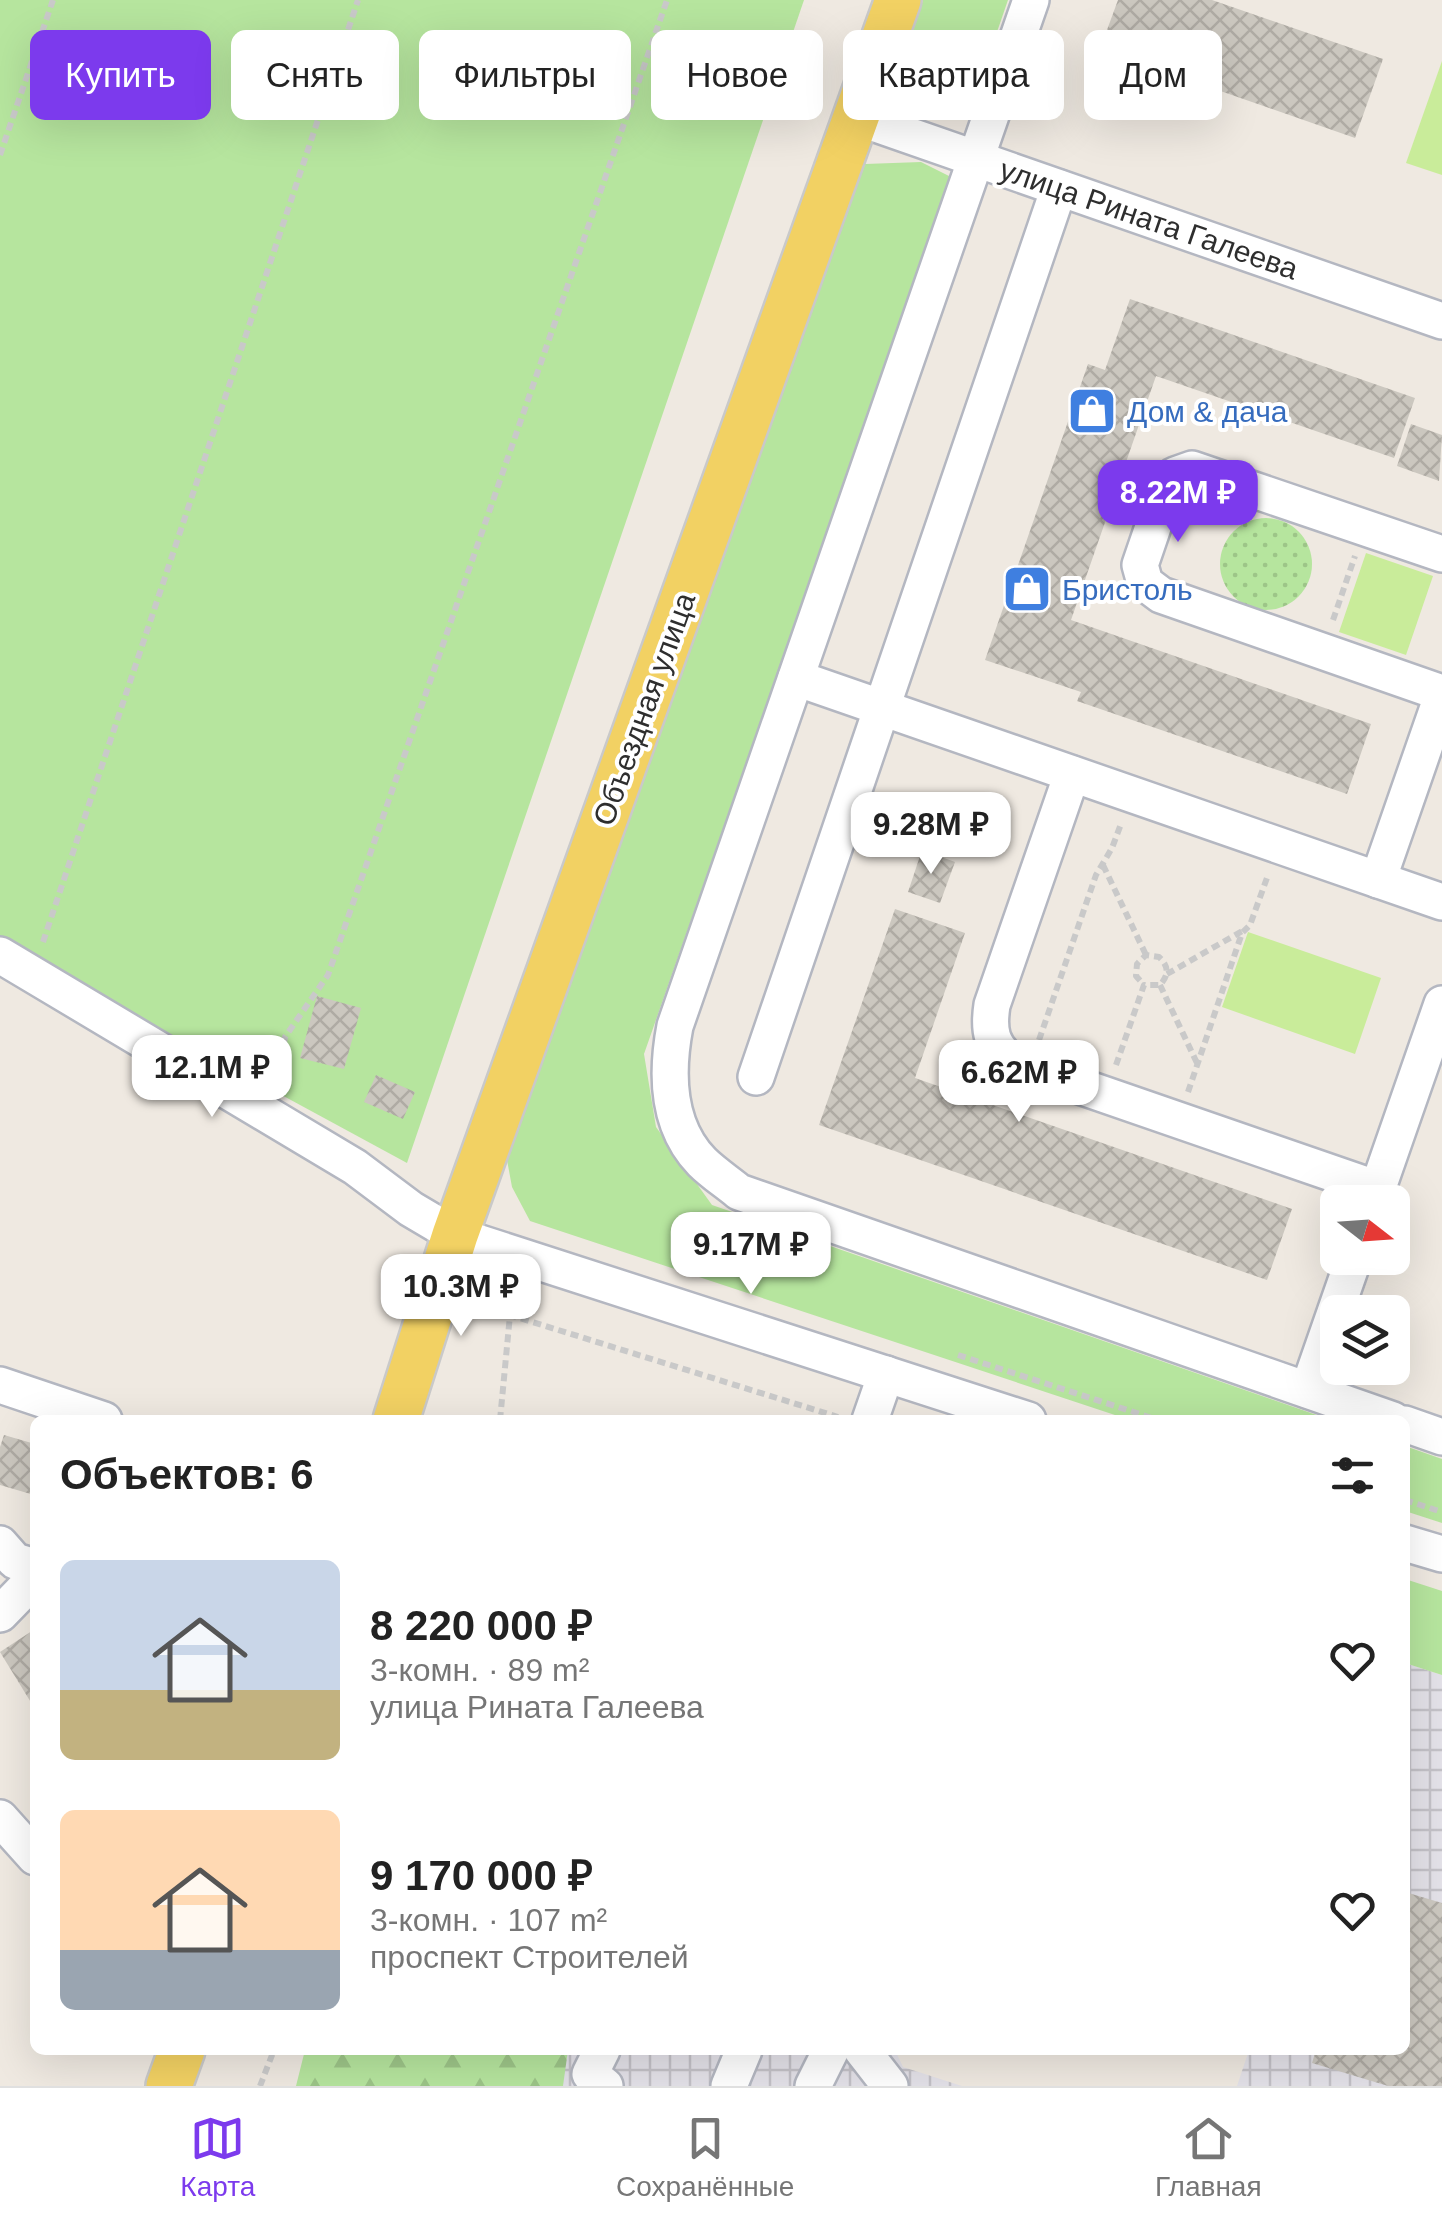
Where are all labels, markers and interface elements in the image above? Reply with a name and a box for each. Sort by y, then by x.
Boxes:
chip: Купить [30,30,211,120]
chip: Снять [231,30,399,120]
chip: Фильтры [419,30,631,120]
chip: Новое [651,30,823,120]
chip: Квартира [843,30,1064,120]
chip: Дом [1084,30,1222,120]
street label: улица Рината Галеева [996,152,1303,286]
shop icon: Дом & дача [1066,385,1118,437]
place label: Дом & дача [1127,395,1288,428]
pin: 8.22M ₽ [1086,460,1270,545]
text: 8.22M ₽ [1120,474,1236,510]
shop icon: Бристоль [1001,563,1053,615]
place label: Бристоль [1062,573,1193,606]
street label: Объездная улица [587,588,702,830]
pin: 9.28M ₽ [839,792,1023,877]
text: 9.28M ₽ [873,806,989,842]
pin: 12.1M ₽ [120,1035,304,1120]
pin: 6.62M ₽ [927,1040,1111,1125]
text: 12.1M ₽ [154,1049,270,1085]
text: 6.62M ₽ [961,1054,1077,1090]
north arrow [1320,1185,1410,1275]
map controls [1320,1185,1410,1385]
pin: 9.17M ₽ [659,1212,843,1297]
text: 9.17M ₽ [693,1226,809,1262]
pin: 10.3M ₽ [369,1254,553,1339]
text: 10.3M ₽ [403,1268,519,1304]
button: layers [1320,1295,1410,1385]
icon: filters [1325,1448,1380,1503]
text: Объектов: 6 [60,1451,314,1498]
icon: home [140,1600,260,1720]
text: 8 220 000 ₽ [370,1602,593,1649]
icon: heart [1325,1633,1380,1688]
text: 3-комн. · 89 m² [370,1652,589,1688]
text: улица Рината Галеева [370,1689,704,1725]
icon: home [140,1850,260,1970]
text: 9 170 000 ₽ [370,1852,593,1899]
icon: heart [1325,1883,1380,1938]
text: 3-комн. · 107 m² [370,1902,607,1938]
text: проспект Строителей [370,1939,689,1975]
tab: Карта [180,2111,255,2203]
tab: Сохранённые [616,2111,794,2203]
tab: Главная [1155,2111,1262,2203]

